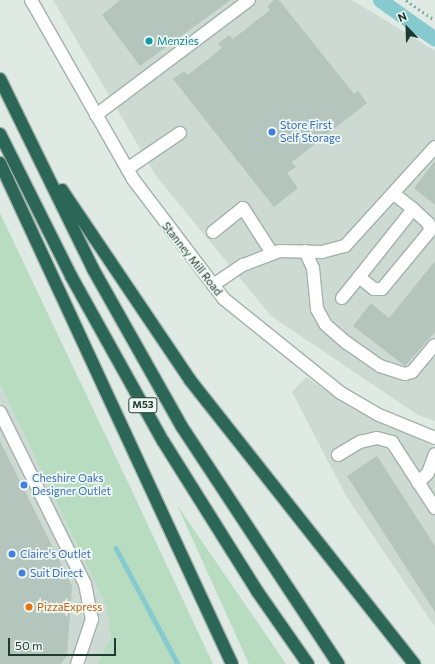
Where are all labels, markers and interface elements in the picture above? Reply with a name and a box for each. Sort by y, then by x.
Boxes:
north arrow [387,8,427,48]
text: N [396,9,408,24]
place label: Menzies [157,34,199,48]
marker: Menzies [144,36,154,46]
place label: Store First Self Storage [280,119,341,145]
marker: Store First Self Storage [267,127,277,137]
street label: Stanney Mill Road [159,220,225,298]
road number: M53 [128,397,158,413]
place label: Cheshire Oaks Designer Outlet [32,472,111,498]
marker: Cheshire Oaks Designer Outlet [19,480,29,490]
place label: Claire's Outlet [20,547,91,561]
marker: Claire's Outlet [7,549,17,559]
place label: Suit Direct [30,566,83,580]
marker: Suit Direct [17,568,27,578]
place label: PizzaExpress [37,600,102,614]
marker: PizzaExpress [24,602,34,612]
scale bar [10,630,118,656]
text: 50 m [15,638,43,652]

